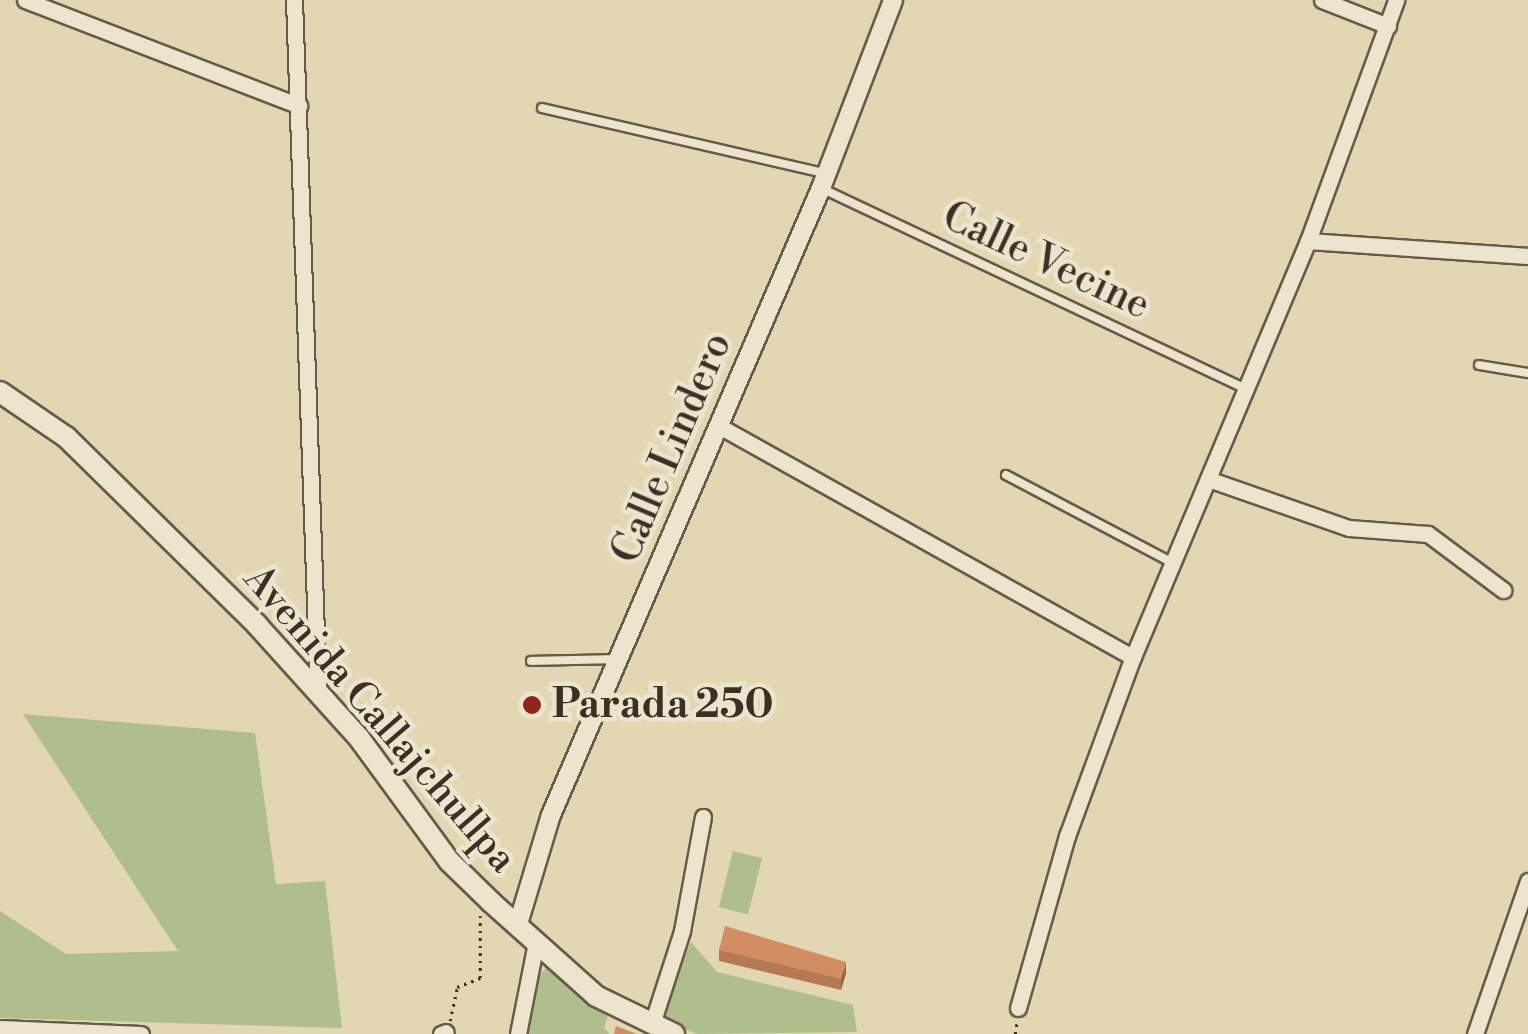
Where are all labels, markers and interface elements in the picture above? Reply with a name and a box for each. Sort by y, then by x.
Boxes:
street label: Calle Vecine [935,192,1157,330]
street label: Calle Lindero [602,326,742,570]
street label: Avenida Callajchullpa [234,556,526,882]
place label: Parada 250 [552,681,774,729]
marker: Parada 250 [521,694,543,716]

